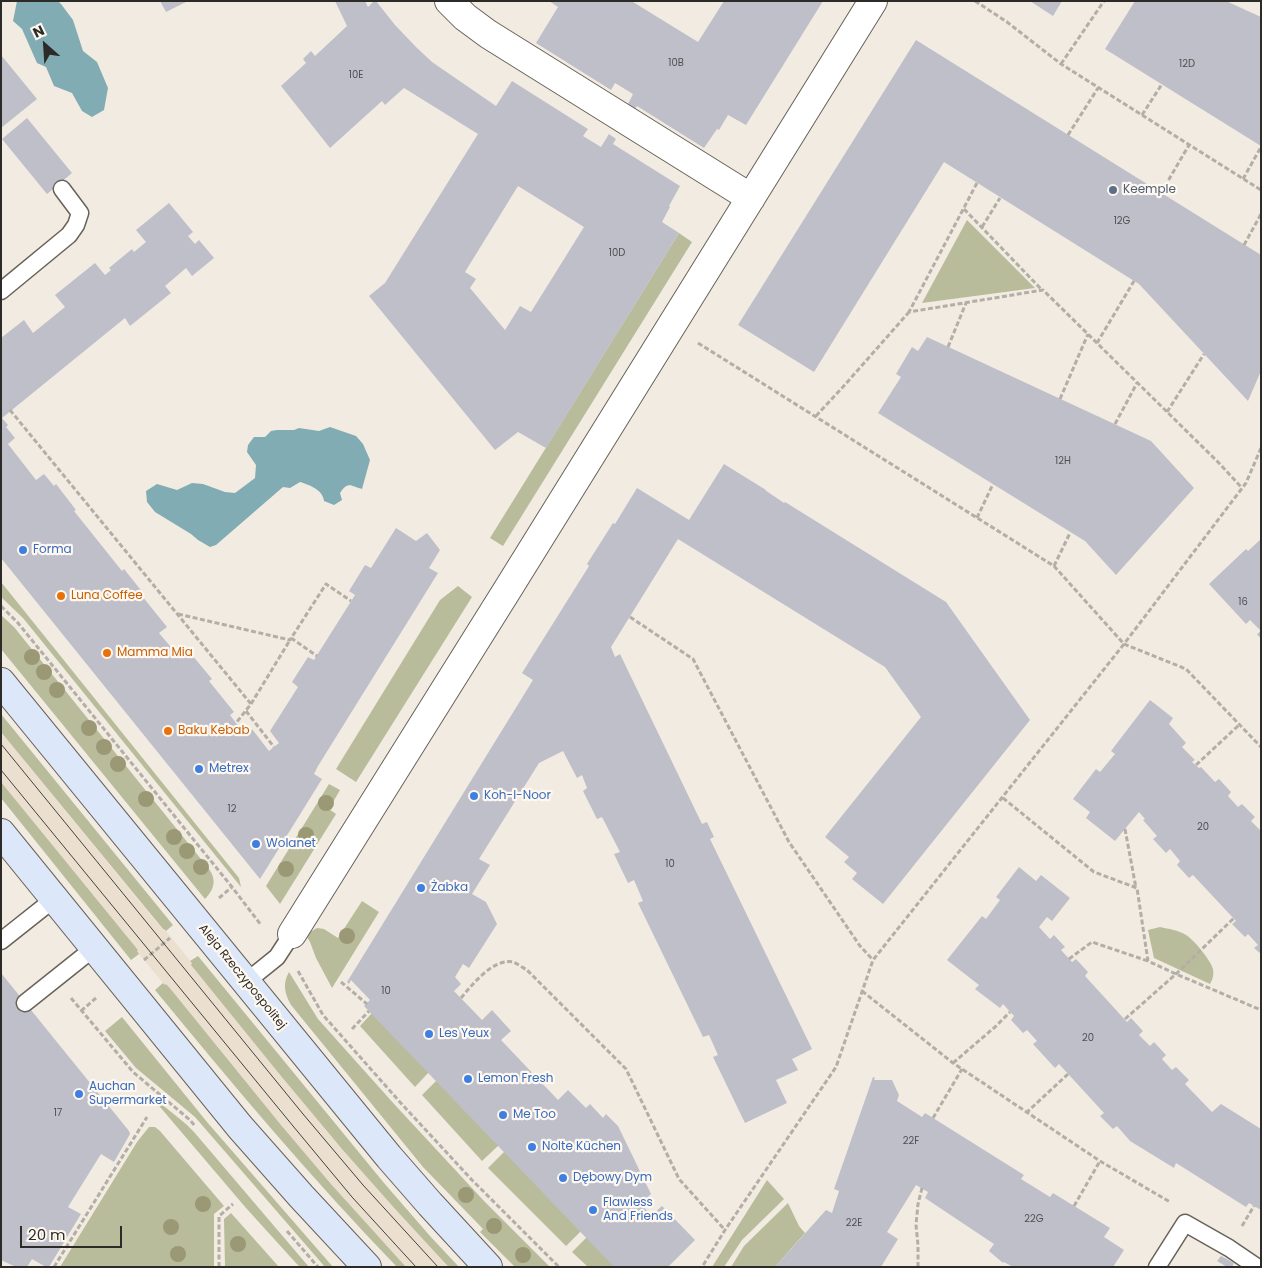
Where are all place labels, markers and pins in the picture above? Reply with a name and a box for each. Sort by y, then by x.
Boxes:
place label: Keemple [1123,183,1176,197]
marker: Keemple [1107,184,1119,196]
place label: Forma [33,543,72,557]
marker: Forma [17,544,29,556]
place label: Luna Coffee [71,589,143,603]
marker: Luna Coffee [55,590,67,602]
place label: Mamma Mia [117,646,193,660]
marker: Mamma Mia [101,647,113,659]
place label: Baku Kebab [178,724,249,738]
marker: Baku Kebab [162,725,174,737]
place label: Metrex [209,762,249,776]
marker: Metrex [193,763,205,775]
place label: Koh-I-Noor [484,789,551,803]
marker: Koh-I-Noor [468,790,480,802]
place label: Wolanet [266,837,316,851]
marker: Wolanet [250,838,262,850]
place label: Żabka [431,881,468,895]
marker: Żabka [415,882,427,894]
place label: Les Yeux [439,1027,489,1041]
marker: Les Yeux [423,1028,435,1040]
place label: Lemon Fresh [478,1072,553,1086]
marker: Lemon Fresh [462,1073,474,1085]
place label: Auchan Supermarket [89,1080,167,1108]
marker: Auchan Supermarket [73,1088,85,1100]
place label: Me Too [513,1108,556,1122]
marker: Me Too [497,1109,509,1121]
place label: Nolte Küchen [542,1140,621,1154]
marker: Nolte Küchen [526,1141,538,1153]
place label: Dębowy Dym [573,1171,652,1185]
marker: Dębowy Dym [557,1172,569,1184]
place label: Flawless And Friends [603,1196,673,1224]
marker: Flawless And Friends [587,1204,599,1216]

